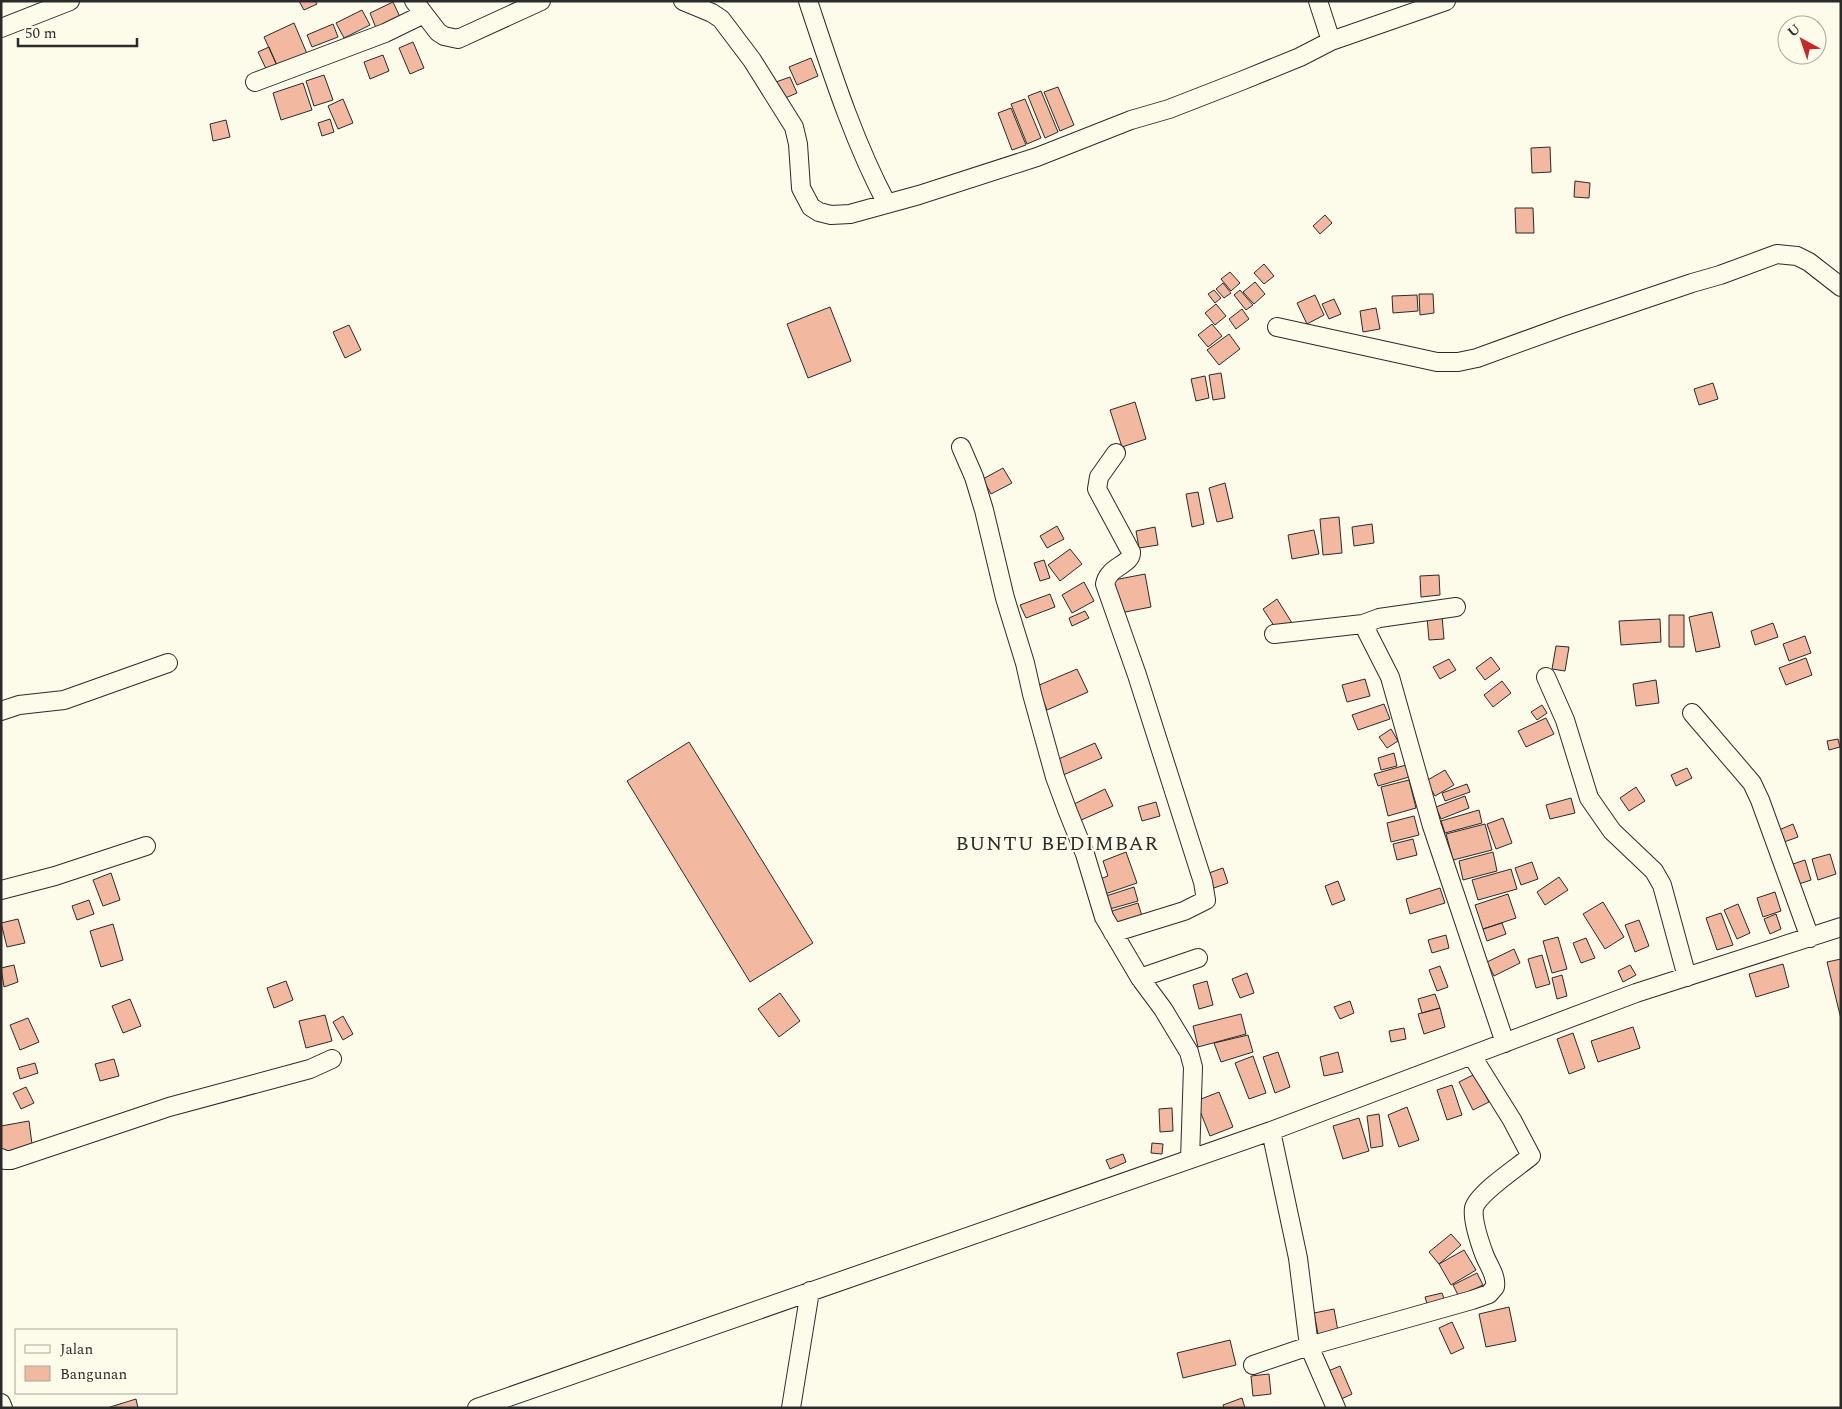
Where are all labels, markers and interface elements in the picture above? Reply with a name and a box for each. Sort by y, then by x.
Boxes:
scale bar [18,15,136,47]
north arrow [1777,15,1827,65]
text: U [1783,18,1805,42]
text: 50 m [25,22,57,45]
district label: BUNTU BEDIMBAR [955,829,1159,859]
legend [15,1329,178,1394]
text: Jalan [60,1338,93,1361]
text: Bangunan [60,1363,127,1386]

